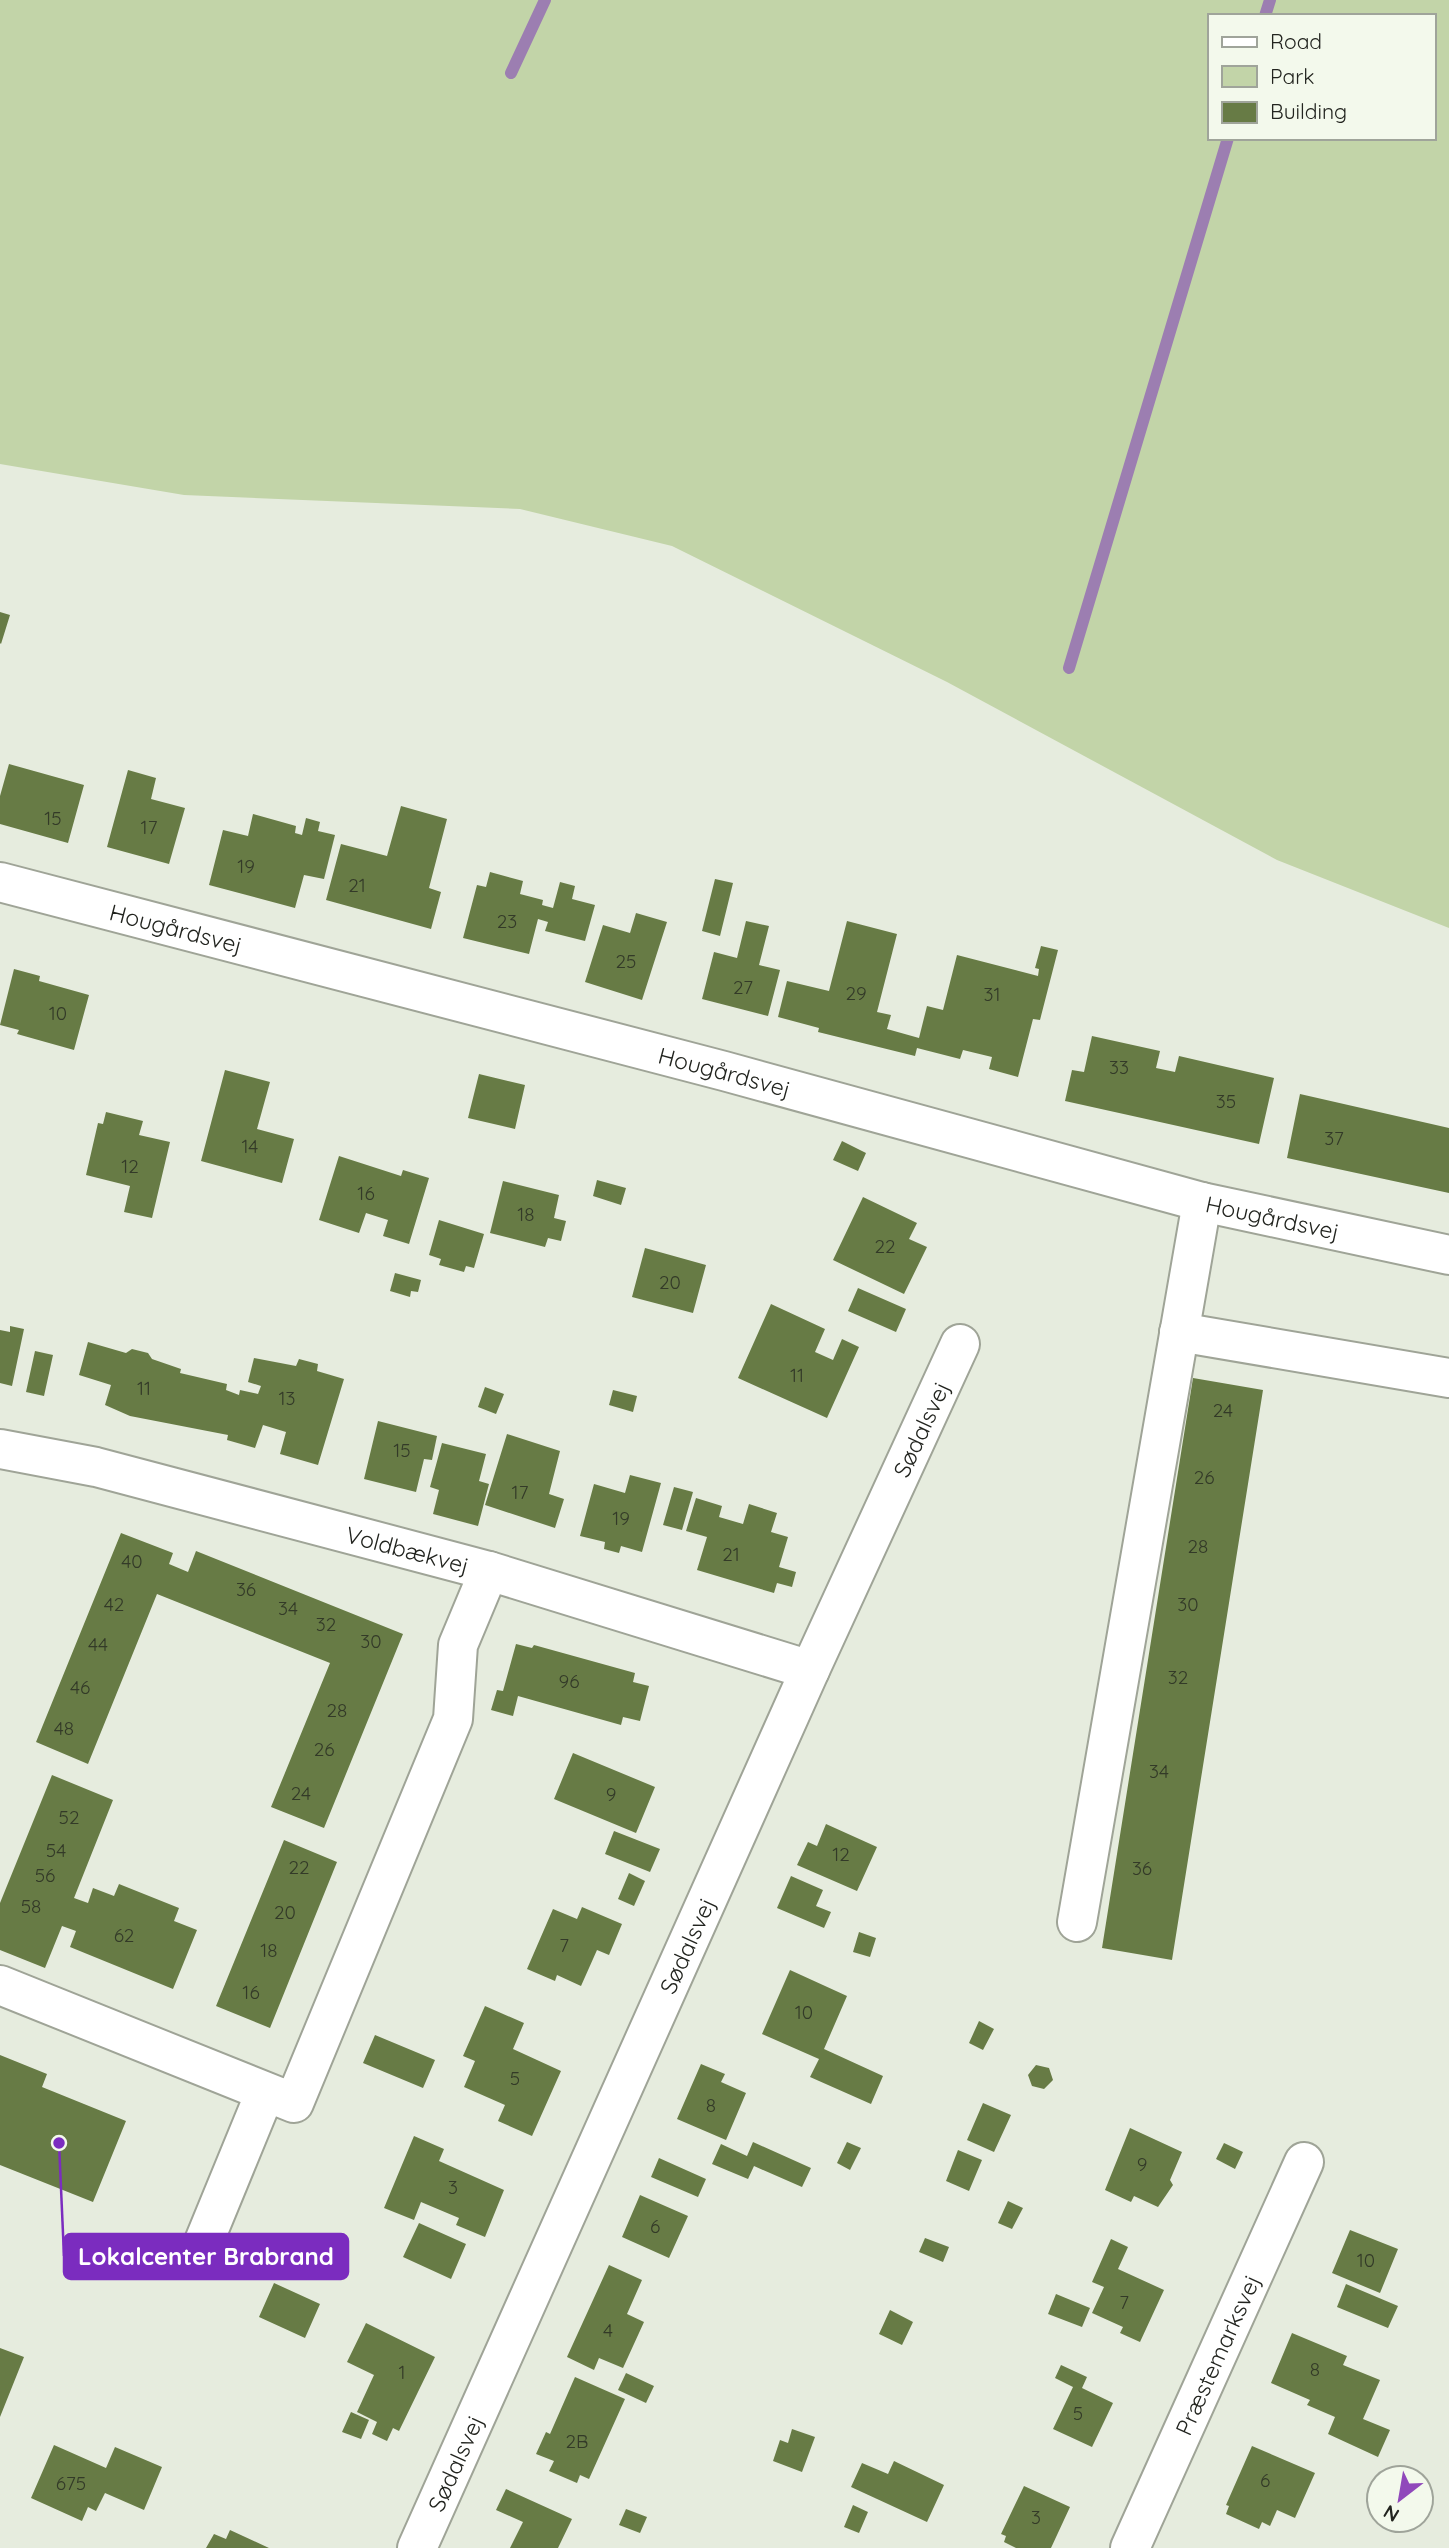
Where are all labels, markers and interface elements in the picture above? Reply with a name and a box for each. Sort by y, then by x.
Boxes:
legend [1208,14,1435,140]
text: Road [1270,28,1322,54]
text: Park [1270,63,1314,89]
text: Building [1270,98,1347,124]
house number: 15 [44,806,62,830]
house number: 17 [141,815,158,839]
house number: 19 [237,854,255,878]
house number: 21 [348,873,366,897]
street label: Hougårdsvej [107,897,246,959]
house number: 23 [497,909,517,933]
house number: 25 [616,949,636,973]
house number: 27 [733,975,753,999]
house number: 29 [845,981,867,1005]
house number: 31 [984,982,1001,1006]
house number: 10 [49,1001,67,1025]
street label: Hougårdsvej [655,1040,794,1103]
house number: 33 [1109,1055,1129,1079]
house number: 35 [1216,1089,1236,1113]
house number: 37 [1324,1126,1344,1150]
house number: 14 [242,1134,258,1158]
house number: 12 [121,1154,139,1178]
house number: 16 [357,1181,375,1205]
street label: Hougårdsvej [1203,1189,1342,1246]
house number: 18 [517,1202,535,1226]
house number: 22 [874,1234,896,1258]
house number: 20 [659,1270,681,1294]
house number: 11 [790,1363,804,1387]
house number: 11 [137,1376,151,1400]
street label: Sødalsvej [886,1377,955,1482]
house number: 13 [279,1386,296,1410]
house number: 24 [1213,1398,1233,1422]
house number: 15 [393,1438,411,1462]
house number: 26 [1194,1465,1214,1489]
house number: 17 [512,1480,529,1504]
house number: 19 [612,1506,630,1530]
street label: Voldbækvej [343,1519,472,1580]
house number: 28 [1188,1534,1208,1558]
house number: 21 [722,1542,740,1566]
house number: 40 [121,1549,143,1573]
house number: 36 [236,1577,256,1601]
house number: 42 [104,1592,124,1616]
house number: 30 [1177,1592,1199,1616]
house number: 34 [278,1596,298,1620]
house number: 32 [316,1612,336,1636]
house number: 30 [360,1629,382,1653]
house number: 44 [88,1632,108,1656]
house number: 32 [1168,1665,1188,1689]
house number: 96 [559,1669,579,1693]
house number: 46 [70,1675,90,1699]
house number: 28 [327,1698,347,1722]
house number: 48 [54,1716,74,1740]
house number: 26 [314,1737,334,1761]
house number: 34 [1149,1759,1169,1783]
house number: 24 [291,1781,311,1805]
house number: 9 [606,1782,616,1806]
house number: 52 [59,1805,79,1829]
house number: 54 [46,1838,66,1862]
house number: 12 [832,1842,850,1866]
house number: 22 [288,1855,310,1879]
house number: 36 [1132,1856,1152,1880]
house number: 56 [35,1863,55,1887]
street label: Sødalsvej [653,1893,721,1998]
house number: 58 [21,1894,41,1918]
house number: 20 [274,1900,296,1924]
house number: 62 [114,1923,134,1947]
house number: 7 [559,1933,569,1957]
house number: 18 [260,1938,278,1962]
house number: 16 [242,1980,260,2004]
house number: 10 [795,2000,813,2024]
house number: 5 [510,2066,520,2090]
house number: 8 [706,2093,716,2117]
house number: 9 [1137,2152,1147,2176]
house number: 3 [448,2175,458,2199]
house number: 6 [650,2214,660,2238]
callout: Lokalcenter Brabrand [64,2234,348,2279]
text: Lokalcenter Brabrand [78,2241,334,2271]
house number: 10 [1357,2248,1375,2272]
street label: Præstemarksvej [1168,2270,1266,2440]
house number: 7 [1119,2290,1129,2314]
house number: 4 [603,2318,613,2342]
house number: 8 [1310,2357,1320,2381]
house number: 1 [398,2360,406,2384]
house number: 5 [1073,2401,1083,2425]
street label: Sødalsvej [421,2411,489,2516]
house number: 2B [566,2429,588,2453]
north arrow [1365,2464,1435,2534]
house number: 6 [1260,2468,1270,2492]
house number: 675 [56,2471,86,2495]
text: N [1379,2500,1403,2527]
house number: 3 [1031,2505,1041,2529]

